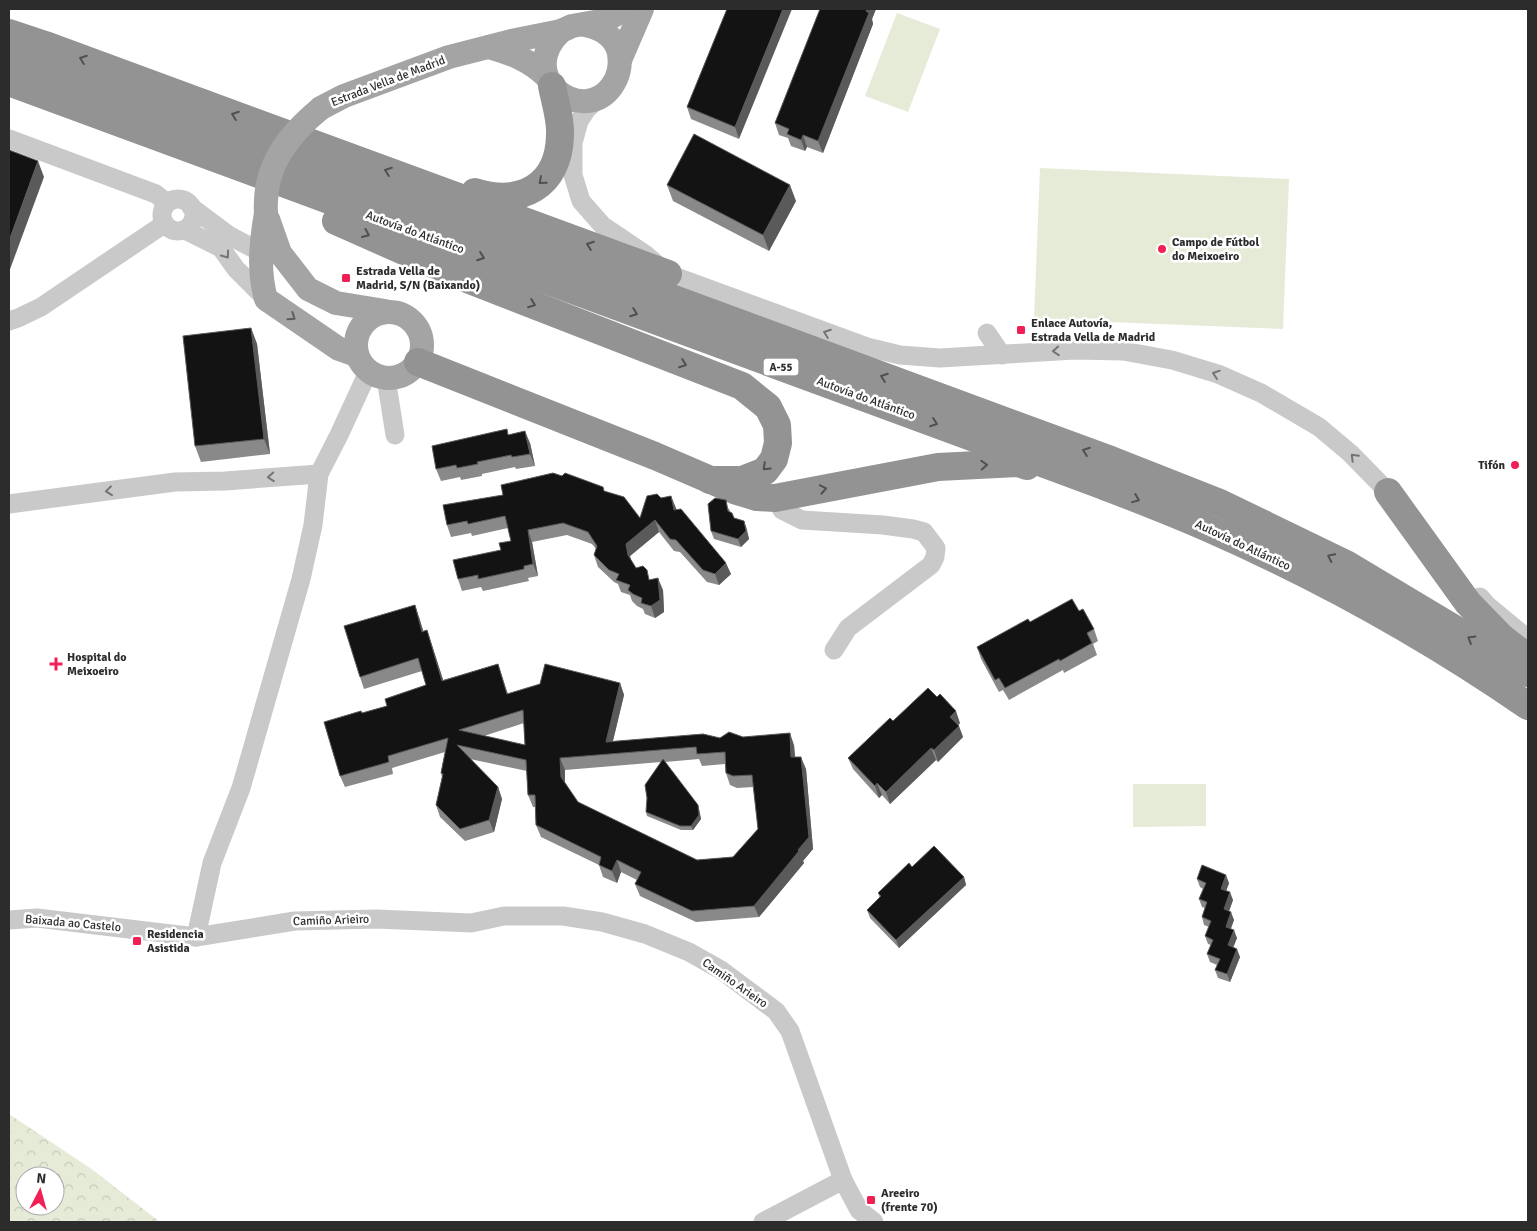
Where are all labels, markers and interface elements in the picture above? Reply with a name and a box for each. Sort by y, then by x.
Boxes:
street label: Estrada Vella de Madrid [329,53,447,110]
one-way arrow [79,55,87,65]
one-way arrow [231,111,240,121]
one-way arrow [384,167,392,177]
one-way arrow [539,176,548,185]
street label: Autovía do Atlántico [364,208,466,257]
one-way arrow [361,228,370,239]
place label: Campo de Fútbol do Meixoeiro [1172,235,1259,264]
one-way arrow [586,241,594,251]
marker: Campo de Fútbol do Meixoeiro [1156,243,1168,255]
one-way arrow [220,249,229,259]
one-way arrow [477,251,485,261]
place label: Estrada Vella de Madrid, S/N (Baixando) [356,264,480,293]
marker: Estrada Vella de Madrid, S/N (Baixando) [340,272,352,284]
one-way arrow [527,298,535,308]
one-way arrow [629,307,638,317]
one-way arrow [286,311,296,320]
place label: Enlace Autovía, Estrada Vella de Madrid [1031,316,1156,345]
marker: Enlace Autovía, Estrada Vella de Madrid [1015,324,1027,336]
one-way arrow [824,329,832,339]
one-way arrow [1052,345,1060,356]
one-way arrow [678,357,687,368]
road number: A-55 [764,358,798,376]
one-way arrow [1212,370,1221,380]
one-way arrow [880,373,889,383]
street label: Autovía do Atlántico [815,374,917,423]
one-way arrow [929,417,938,427]
one-way arrow [1082,447,1091,457]
one-way arrow [1350,454,1359,463]
place label: Tifón [1478,458,1505,473]
marker: Tifón [1509,459,1521,471]
one-way arrow [980,460,988,471]
one-way arrow [763,461,772,470]
one-way arrow [266,472,274,483]
one-way arrow [819,484,828,494]
one-way arrow [104,485,112,496]
one-way arrow [1131,493,1139,503]
street label: Autovía do Atlántico [1193,517,1293,574]
one-way arrow [1327,553,1336,563]
one-way arrow [1468,635,1477,645]
place label: Hospital do Meixoeiro [67,650,127,679]
marker: Hospital do Meixoeiro [49,657,63,671]
street label: Baixada ao Castelo [24,912,122,935]
street label: Camiño Arieiro [293,912,369,929]
place label: Residencia Asistida [147,927,204,956]
marker: Residencia Asistida [131,935,143,947]
street label: Camiño Arieiro [699,955,770,1011]
north arrow [15,1166,65,1216]
text: N [36,1170,47,1188]
place label: Areeiro (frente 70) [881,1186,938,1215]
marker: Areeiro (frente 70) [865,1194,877,1206]

